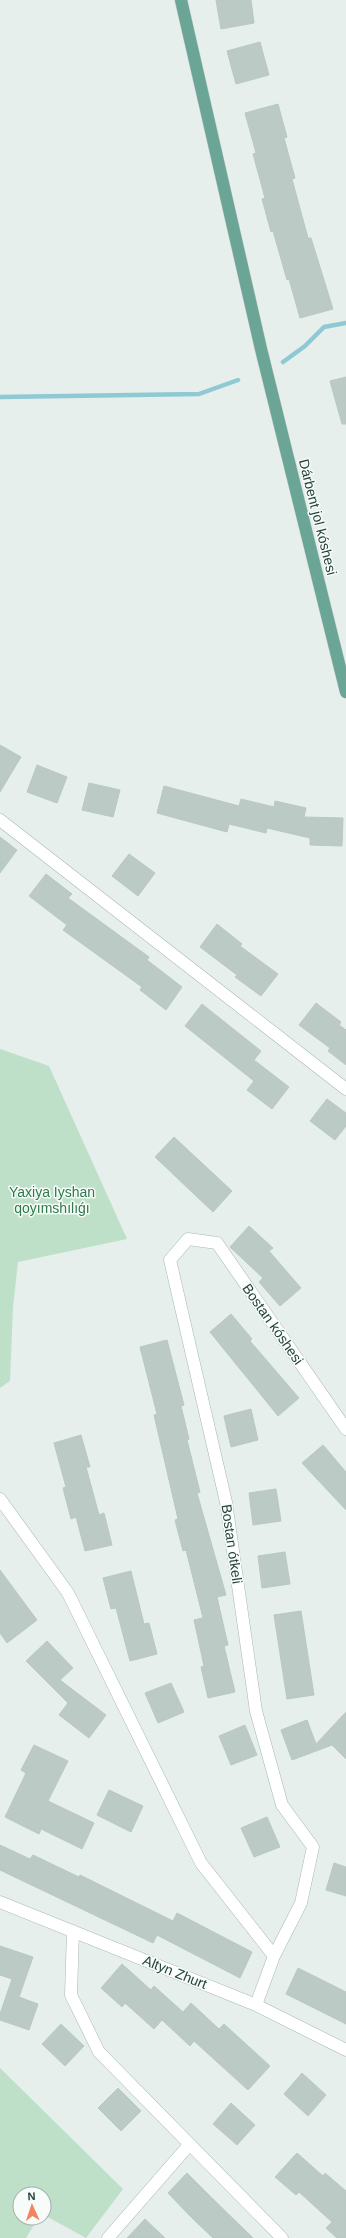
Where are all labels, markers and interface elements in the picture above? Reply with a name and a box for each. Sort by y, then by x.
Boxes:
street label: Dárbent jol kóshesi [296,457,340,577]
park label: Yaxiya Iyshan qoyımshılıǵı [9,1184,95,1216]
street label: Bostan kóshesi [239,1281,307,1367]
street label: Bostan ótkeli [218,1503,246,1585]
street label: Altyn Zhurt [141,1952,209,1992]
north arrow [12,2186,52,2226]
text: N [27,2190,36,2202]

